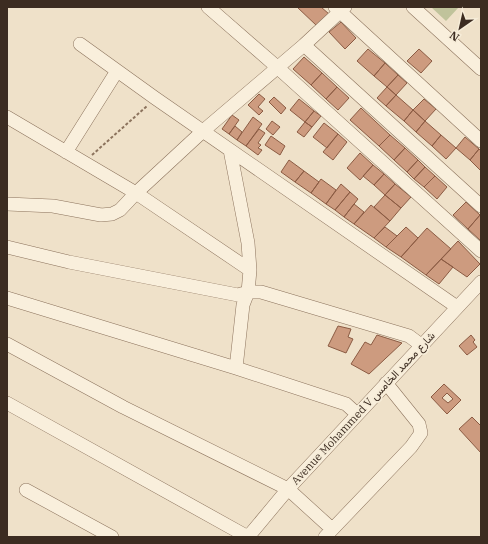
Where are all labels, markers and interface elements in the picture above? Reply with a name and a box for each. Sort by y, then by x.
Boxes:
north arrow [440,8,480,48]
text: N [447,28,462,45]
street label: Avenue Mohammed V شارع محمد الخامس [288,328,439,488]

